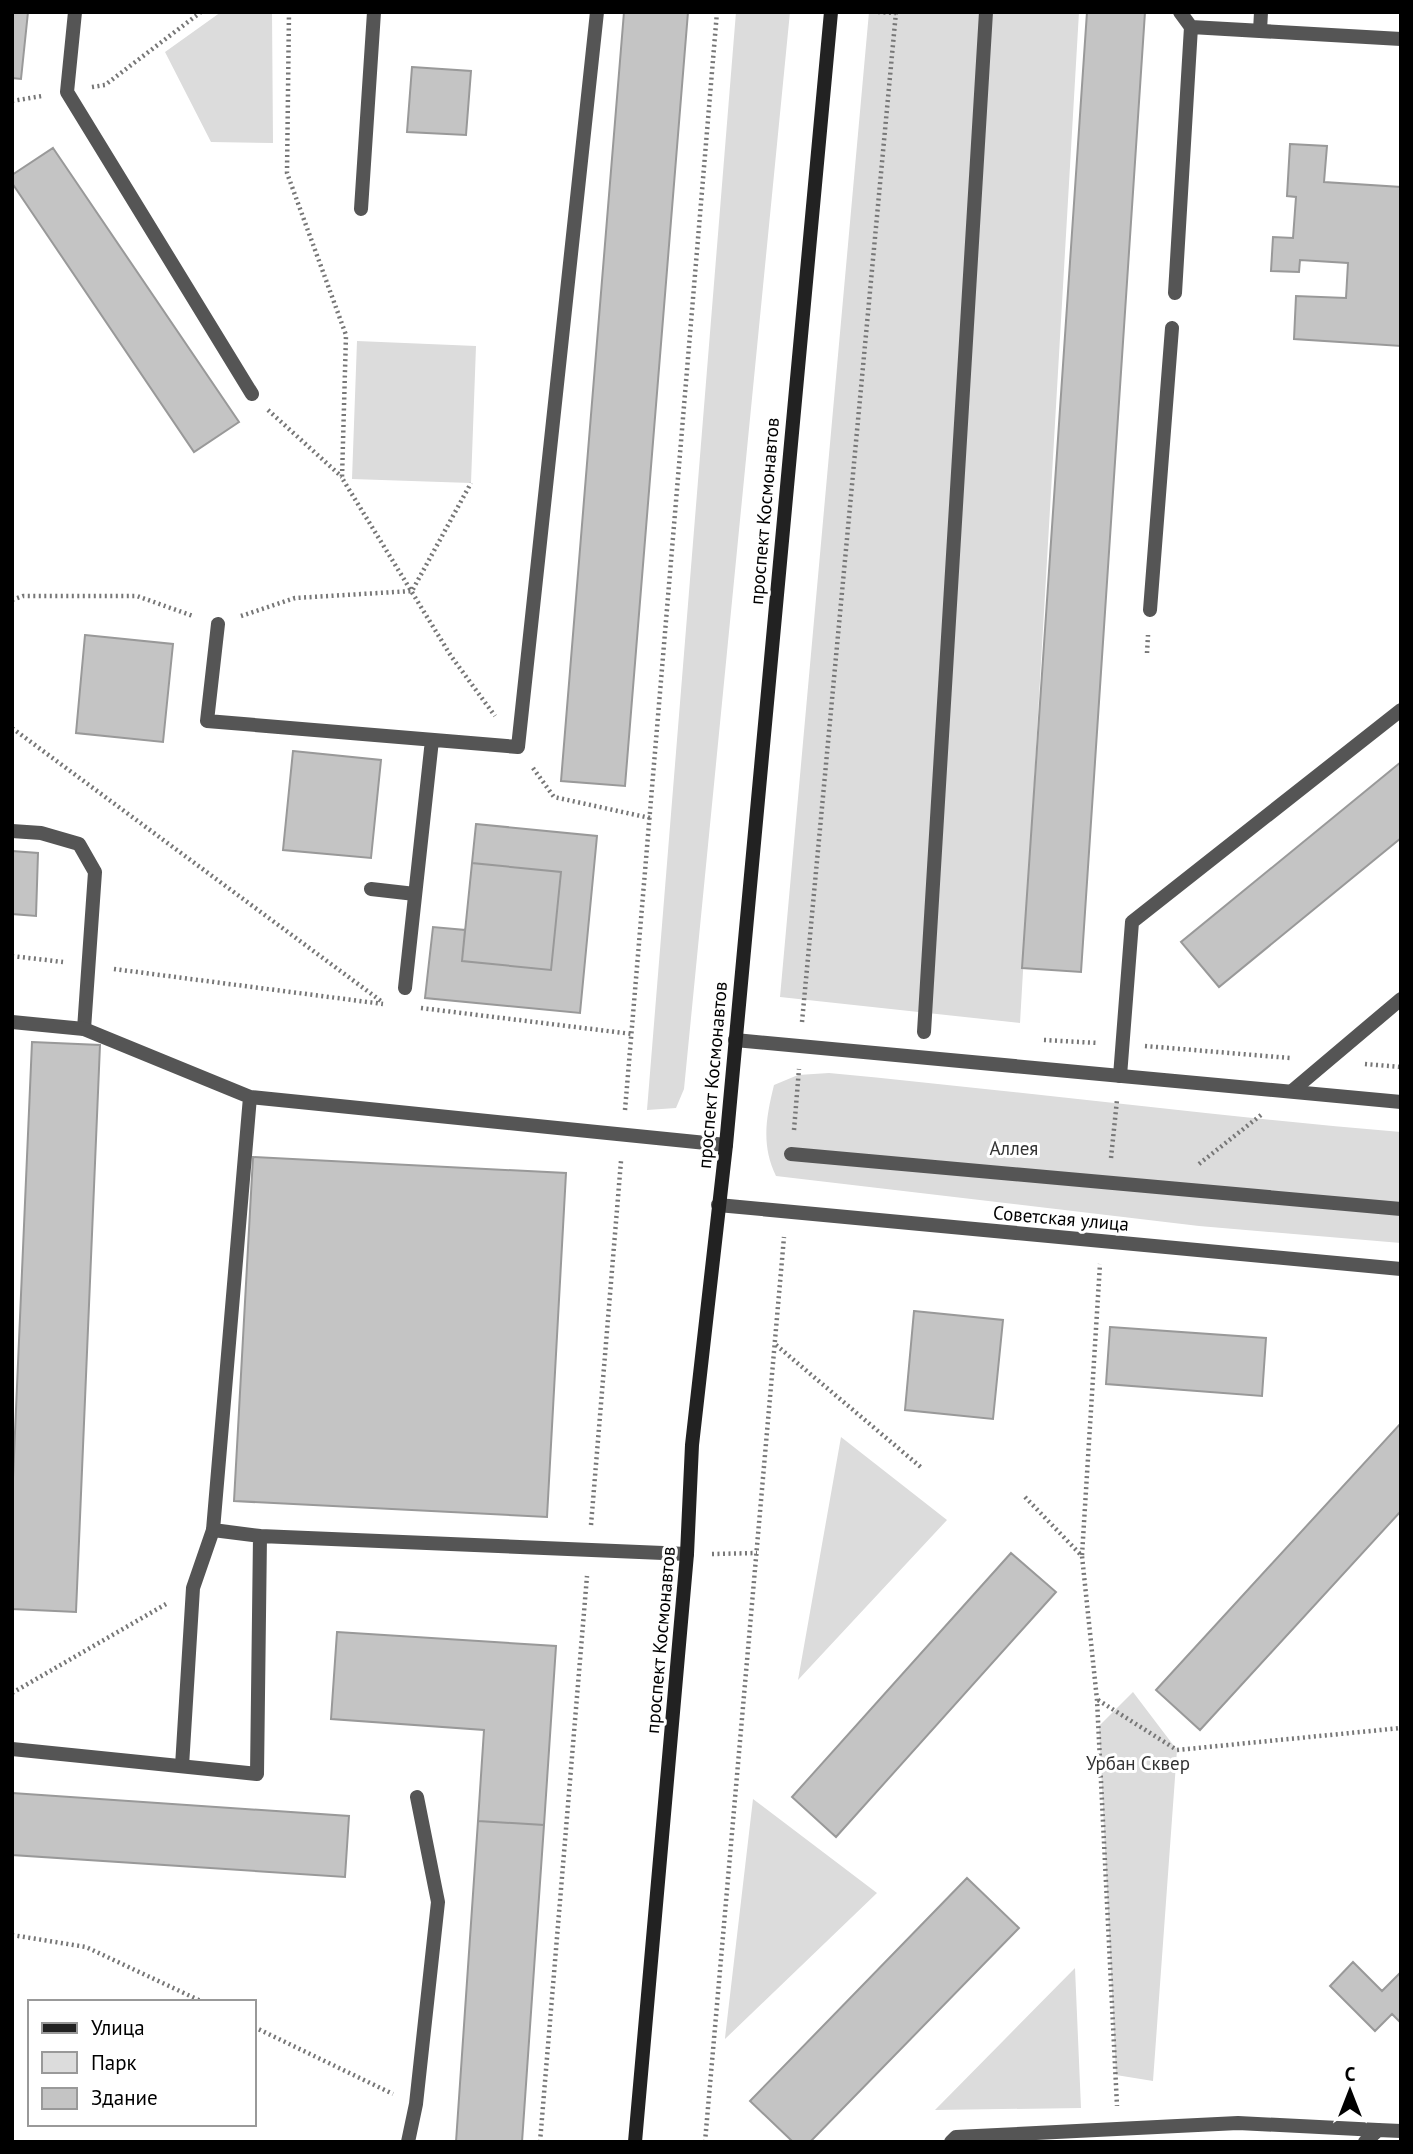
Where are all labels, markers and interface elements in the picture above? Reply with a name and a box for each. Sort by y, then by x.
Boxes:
street label: проспект Космонавтов [744,416,784,606]
street label: проспект Космонавтов [692,980,732,1170]
park label: Аллея [990,1136,1038,1160]
street label: Советская улица [992,1200,1130,1236]
street label: проспект Космонавтов [640,1545,680,1735]
park label: Урбан Сквер [1086,1751,1190,1775]
legend [28,2000,256,2126]
text: Улица [91,2014,145,2041]
text: Парк [91,2049,137,2076]
north arrow [1315,2056,1385,2126]
text: С [1345,2062,1356,2086]
text: Здание [91,2084,158,2111]

